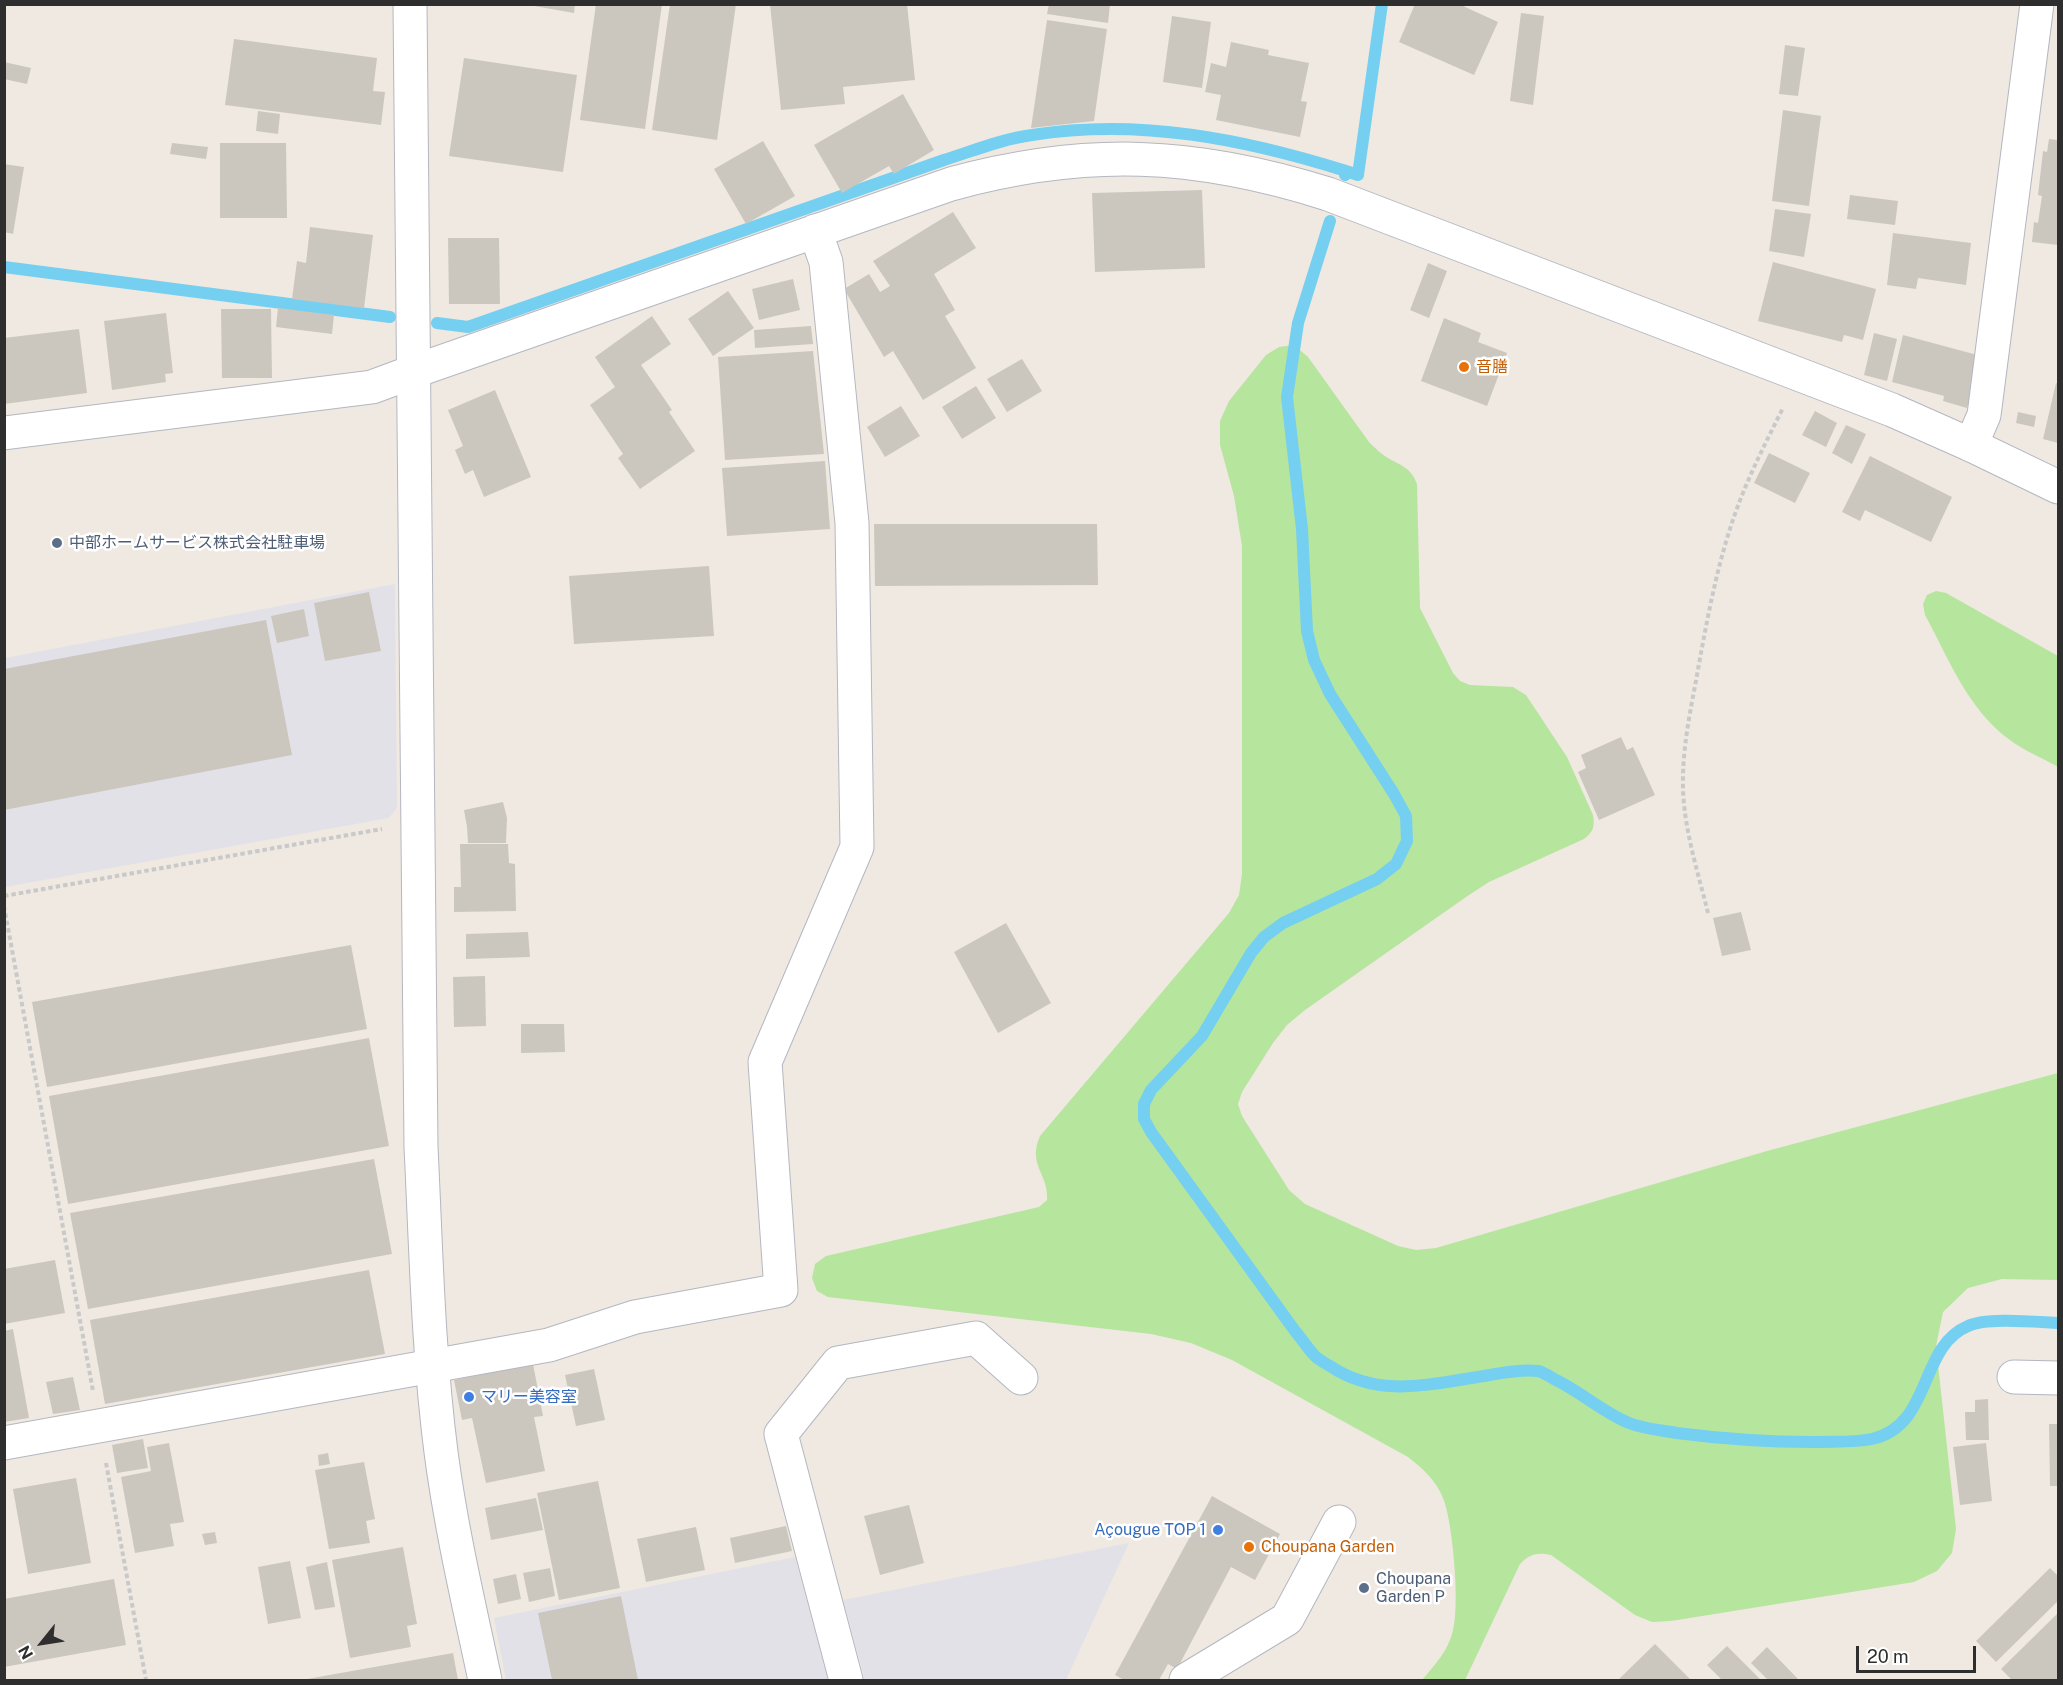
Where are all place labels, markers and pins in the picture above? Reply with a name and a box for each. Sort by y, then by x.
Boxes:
place label: 音膳 [1476,357,1508,377]
marker: 音膳 [1457,360,1471,374]
place label: 中部ホームサービス株式会社駐車場 [69,533,325,553]
marker: 中部ホームサービス株式会社駐車場 [50,536,64,550]
place label: マリー美容室 [481,1387,577,1407]
marker: マリー美容室 [462,1390,476,1404]
place label: Açougue TOP 1 [1094,1520,1206,1540]
marker: Açougue TOP 1 [1211,1523,1225,1537]
place label: Choupana Garden [1261,1537,1394,1557]
marker: Choupana Garden [1242,1540,1256,1554]
place label: Choupana Garden P [1376,1569,1451,1607]
marker: Choupana Garden P [1357,1581,1371,1595]

